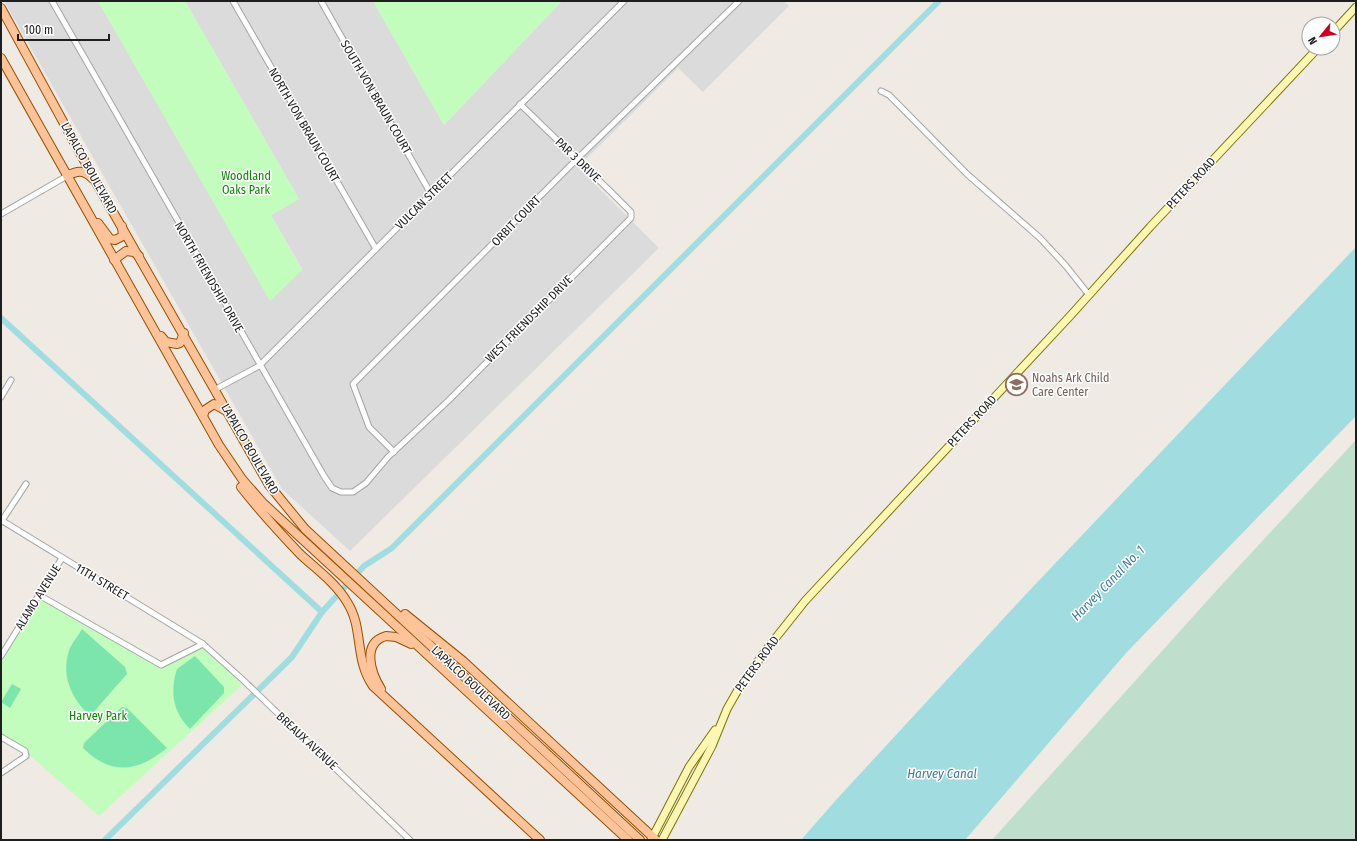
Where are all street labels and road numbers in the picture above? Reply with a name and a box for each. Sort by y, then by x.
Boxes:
street label: SOUTH VON BRAUN COURT [338,38,414,157]
street label: NORTH VON BRAUN COURT [266,66,343,185]
street label: LAPALCO BOULEVARD [58,120,120,216]
street label: PAR 3 DRIVE [552,135,604,185]
street label: PETERS ROAD [1164,154,1218,212]
street label: VULCAN STREET [393,169,456,232]
street label: ORBIT COURT [489,193,544,249]
street label: NORTH FRIENDSHIP DRIVE [172,219,247,335]
street label: WEST FRIENDSHIP DRIVE [483,272,576,365]
street label: PETERS ROAD [945,392,999,450]
street label: LAPALCO BOULEVARD [218,401,282,497]
street label: ALAMO AVENUE [12,561,64,632]
street label: 11TH STREET [73,561,131,604]
street label: PETERS ROAD [732,633,782,695]
street label: LAPALCO BOULEVARD [429,643,513,723]
street label: BREAUX AVENUE [274,709,341,773]

